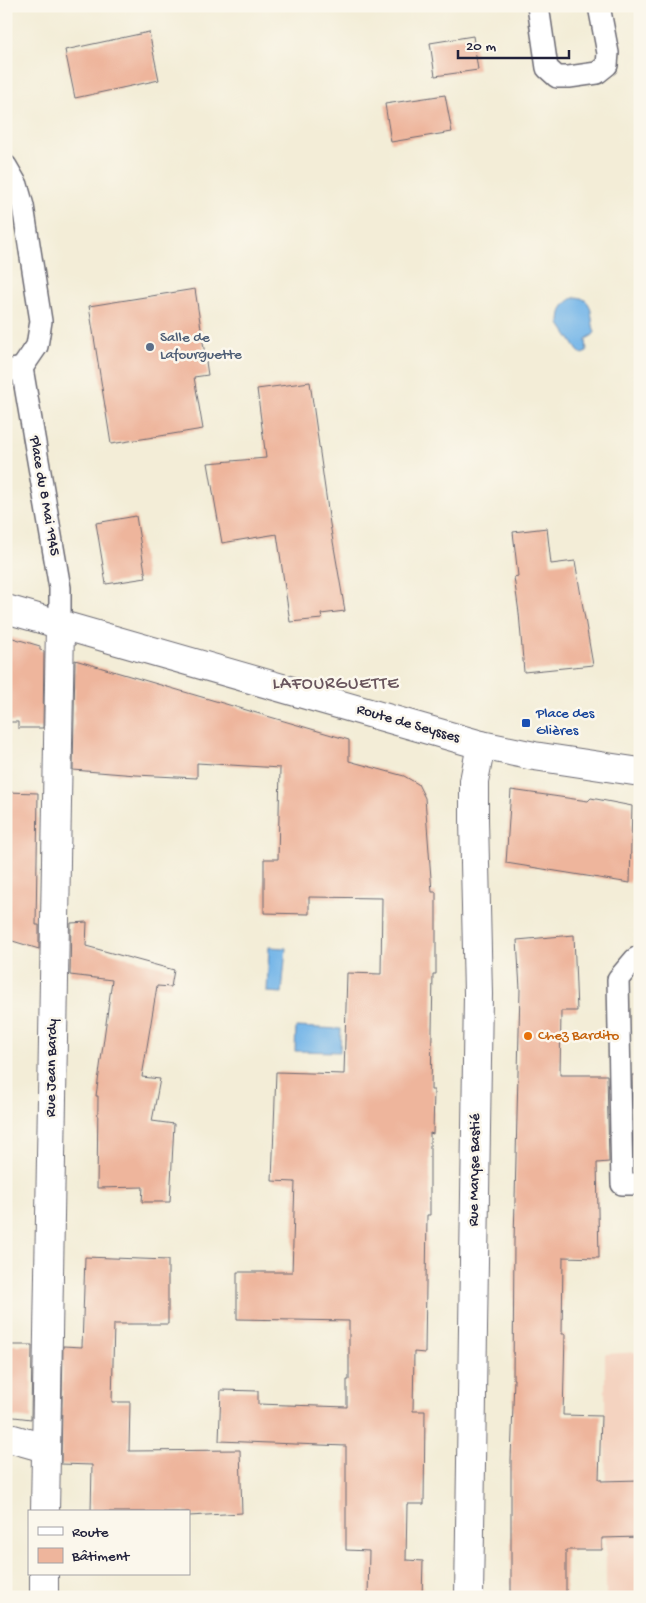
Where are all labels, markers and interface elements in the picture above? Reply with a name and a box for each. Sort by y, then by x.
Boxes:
scale bar [458,28,570,60]
text: 20 m [466,38,496,56]
place label: Salle de Lafourguette [160,329,242,364]
marker: Salle de Lafourguette [144,341,156,353]
street label: Place du 8 Mai 1945 [24,434,63,558]
district label: LAFOURGUETTE [272,674,400,695]
street label: Route de Seysses [354,701,462,747]
place label: Place des Glières [535,705,595,740]
marker: Place des Glières [520,717,532,729]
street label: Rue Jean Bardy [42,1018,62,1117]
place label: Chez Bardito [538,1027,620,1045]
marker: Chez Bardito [522,1030,534,1042]
street label: Rue Maryse Bastié [465,1113,485,1227]
legend [28,1510,190,1576]
text: Route [72,1524,109,1542]
text: Bâtiment [71,1548,131,1566]

